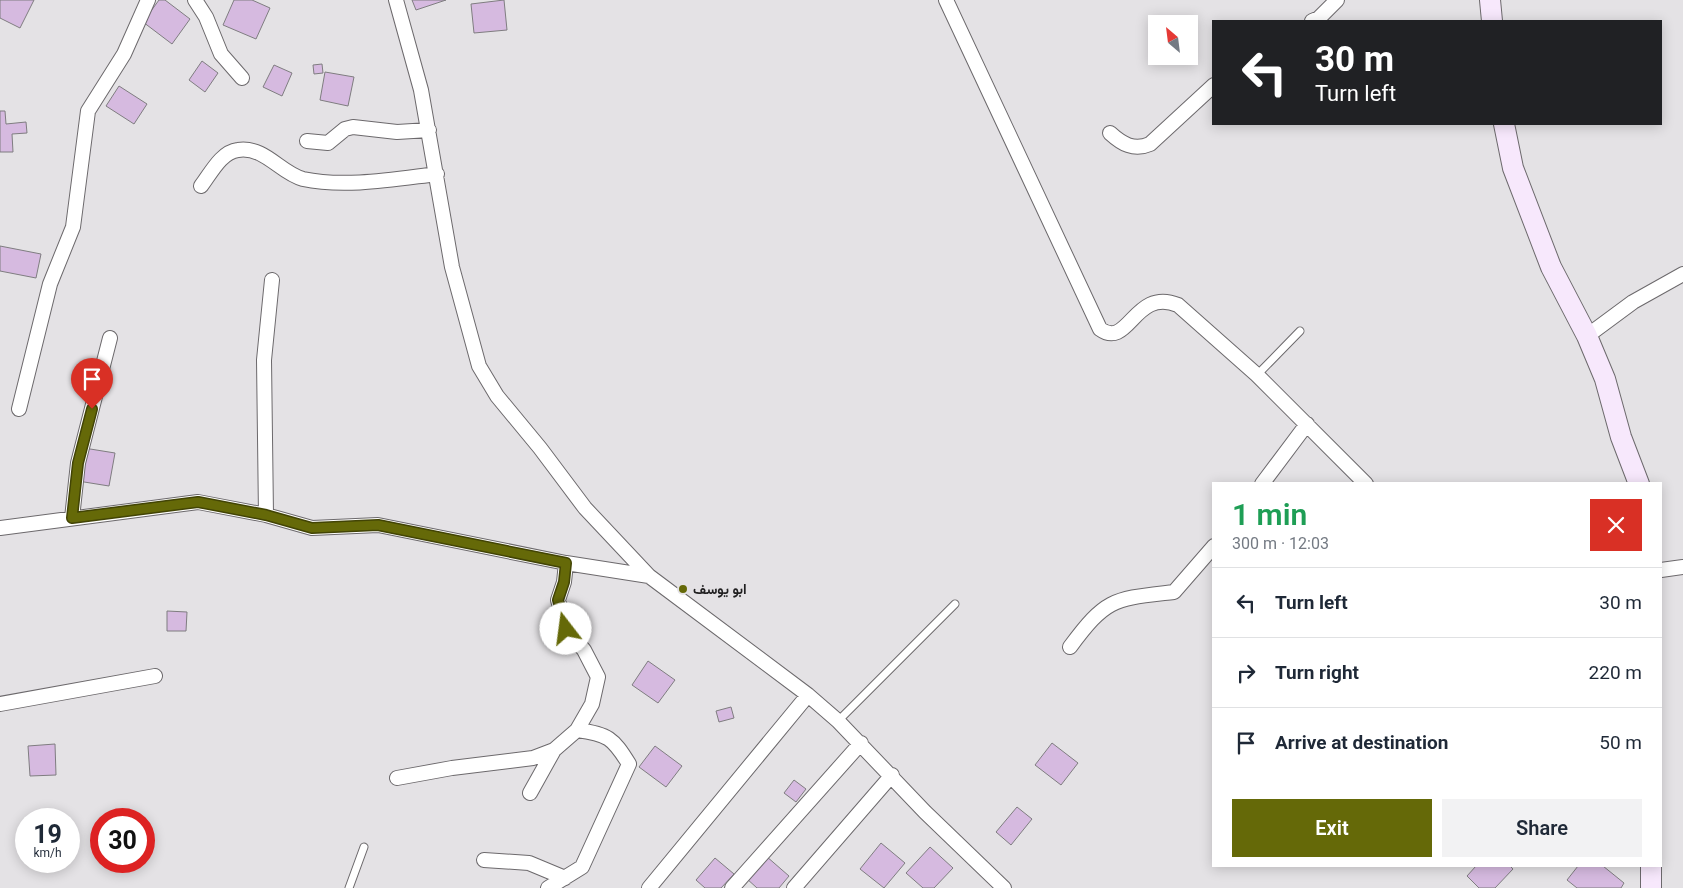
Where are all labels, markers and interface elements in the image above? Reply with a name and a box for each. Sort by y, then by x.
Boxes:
north arrow [1148,15,1198,65]
map controls [1148,15,1198,65]
text: 30 m [1315,39,1394,80]
icon: left [1232,40,1297,105]
text: Turn left [1315,81,1396,106]
pin [71,358,113,409]
icon: arrive [78,365,106,393]
text: 1 min [1232,497,1307,532]
button: close [1590,499,1642,551]
text: 300 m · 12:03 [1232,534,1329,553]
place label: ابو يوسف [693,581,747,598]
marker: ابو يوسف [677,583,689,595]
icon: left [1232,589,1260,617]
text: Turn left [1275,591,1348,614]
text: 30 m [1599,591,1642,614]
position arrow [539,602,591,654]
icon: right [1232,659,1260,687]
text: Turn right [1275,661,1359,684]
text: 220 m [1589,661,1642,684]
icon: arrive [1232,729,1260,757]
text: Arrive at destination [1275,731,1448,754]
text: 50 m [1599,731,1642,754]
button: Exit [1232,799,1432,857]
button: Share [1442,799,1642,857]
speed limit sign: 30 [90,808,155,873]
text: 19 [33,820,62,849]
text: km/h [33,846,62,860]

